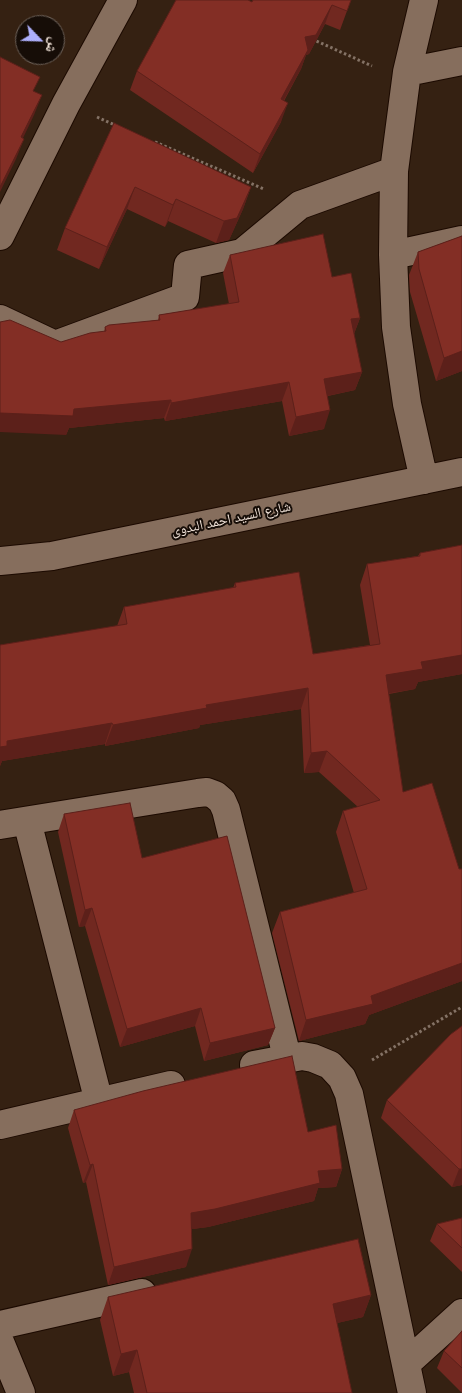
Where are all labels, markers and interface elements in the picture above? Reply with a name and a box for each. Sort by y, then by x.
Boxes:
north arrow [15,15,65,65]
text: ش [42,35,64,56]
street label: شارع السيد احمد البدوى [170,498,292,540]

